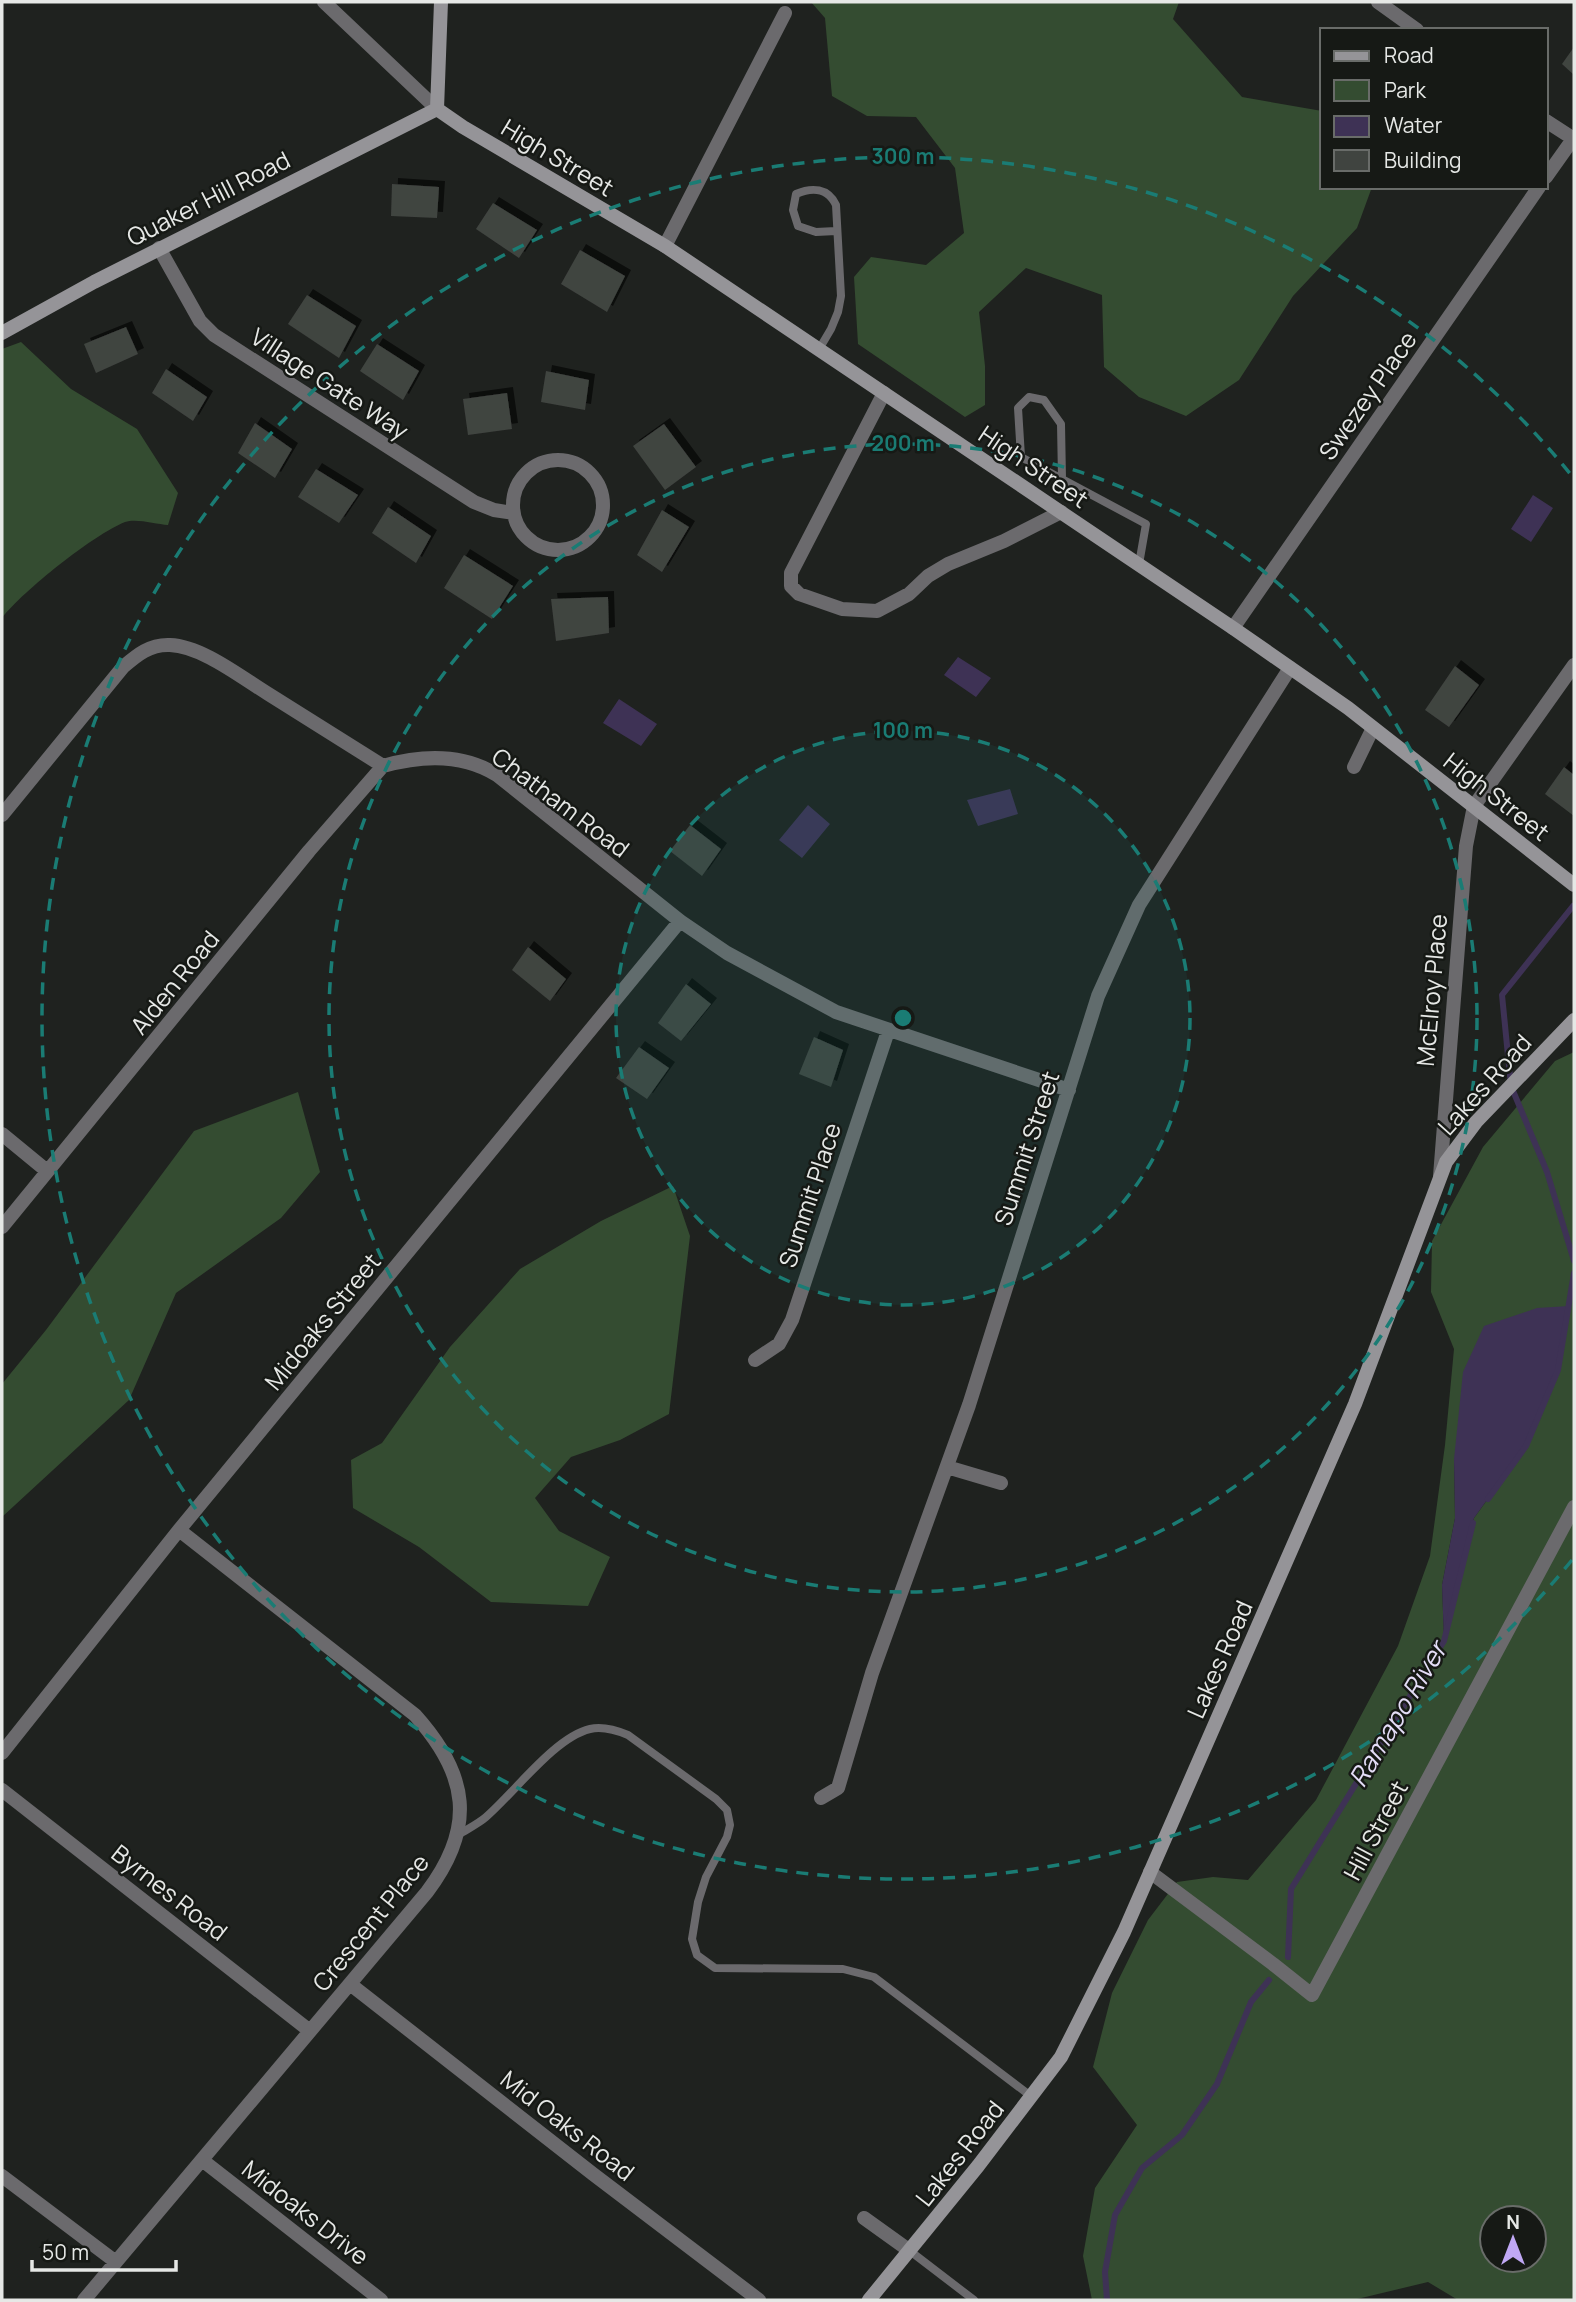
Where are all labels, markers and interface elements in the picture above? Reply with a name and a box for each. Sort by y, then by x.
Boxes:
legend [1320,28,1548,189]
text: Road [1384,41,1434,69]
text: Park [1384,76,1426,104]
street label: High Street [496,110,620,204]
text: Water [1384,111,1443,139]
text: 300 m [872,142,934,170]
street label: Quaker Hill Road [121,143,295,253]
text: Building [1384,146,1461,174]
street label: Village Gate Way [245,320,416,447]
street label: Swezey Place [1310,324,1424,466]
street label: High Street [973,417,1095,515]
text: 200 m [871,429,935,457]
text: 100 m [873,716,933,744]
street label: Chatham Road [486,739,636,865]
street label: High Street [1437,744,1557,848]
street label: McElroy Place [1408,912,1454,1068]
street label: Alden Road [122,923,226,1041]
centre of rings [891,1006,915,1030]
street label: Lakes Road [1430,1026,1538,1142]
street label: Summit Street [986,1067,1066,1229]
street label: Summit Place [770,1118,848,1272]
street label: Midoaks Street [257,1246,387,1396]
street label: Lakes Road [1178,1595,1260,1723]
water label: Ramapo River [1340,1632,1456,1793]
street label: Hill Street [1335,1774,1415,1886]
street label: Byrnes Road [105,1836,235,1948]
street label: Crescent Place [304,1846,436,1998]
street label: Mid Oaks Road [494,2062,642,2188]
street label: Lakes Road [907,2093,1011,2213]
street label: Midoaks Drive [236,2152,376,2272]
north arrow [1478,2204,1548,2274]
text: N [1506,2209,1520,2235]
scale bar [32,2228,175,2272]
text: 50 m [42,2238,89,2266]

